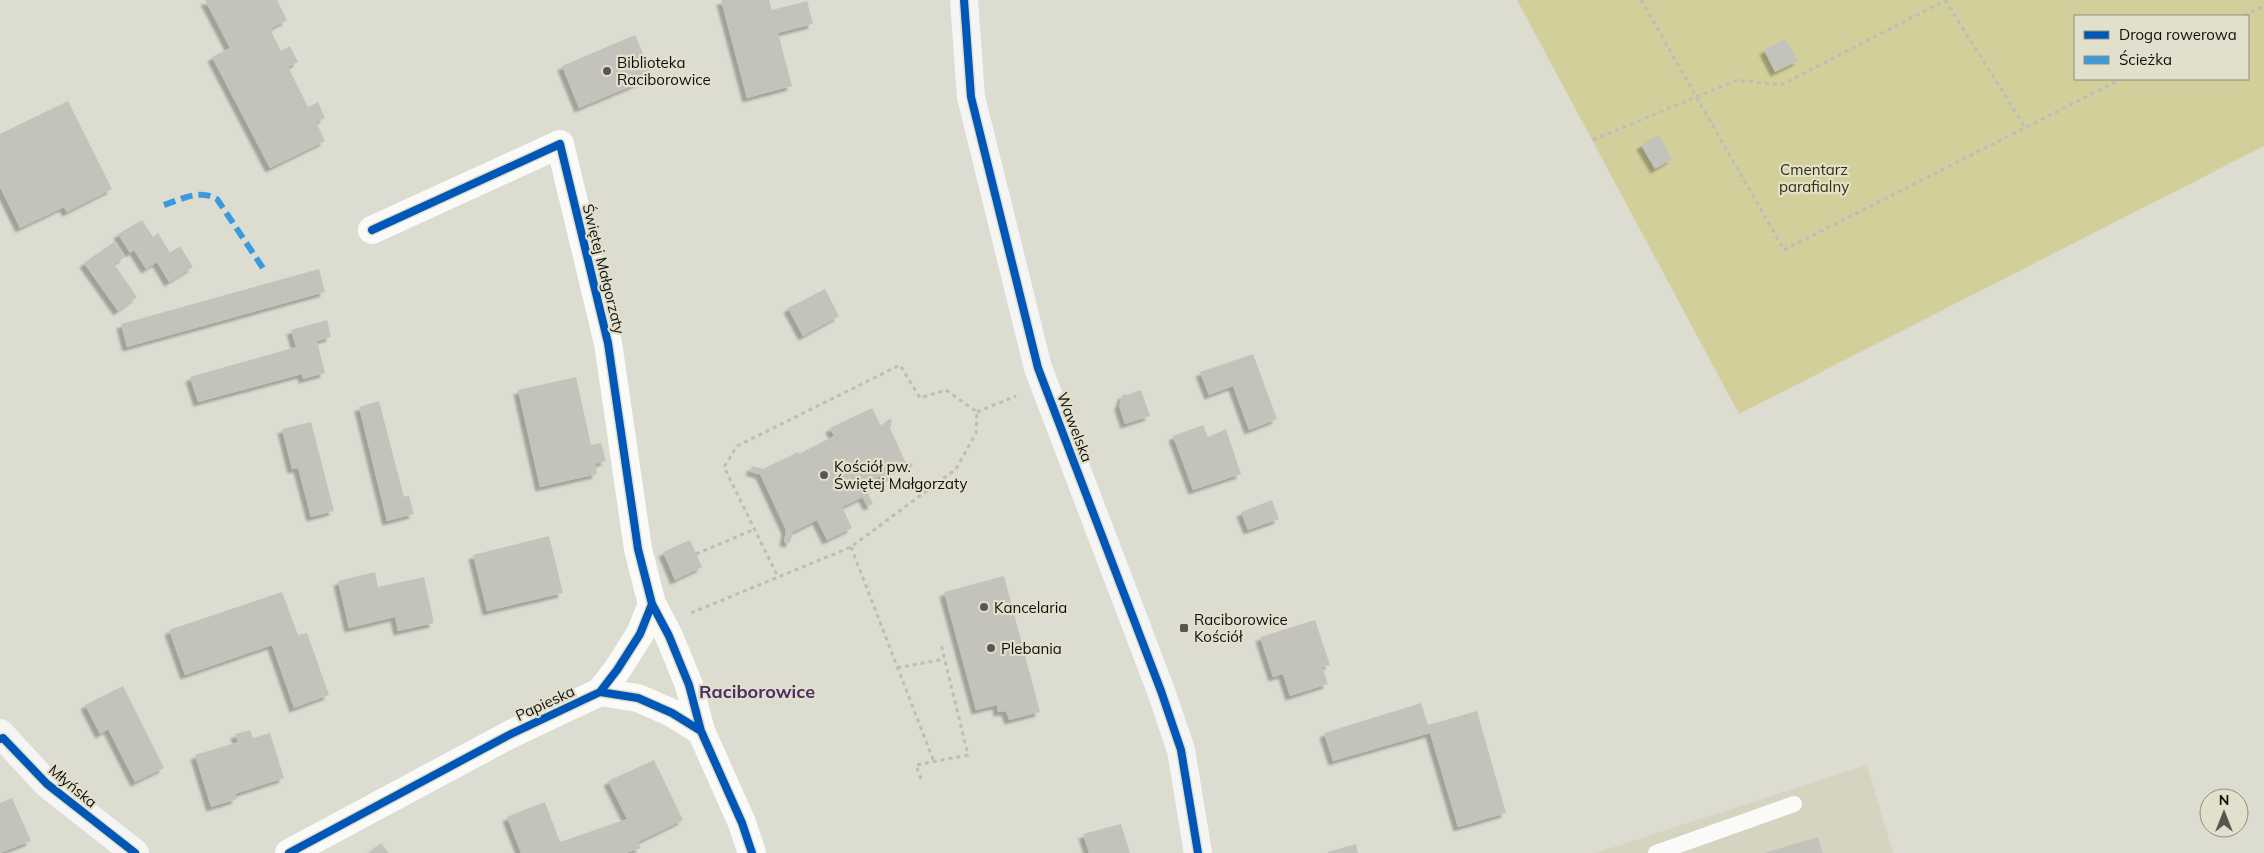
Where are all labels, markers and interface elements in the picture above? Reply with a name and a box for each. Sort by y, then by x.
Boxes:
legend [2074,15,2249,80]
text: Droga rowerowa [2119,25,2237,44]
text: Ścieżka [2119,50,2172,69]
place label: Biblioteka Raciborowice [617,53,711,89]
marker: Biblioteka Raciborowice [601,65,613,77]
park label: Cmentarz parafialny [1779,160,1849,196]
street label: Świętej Małgorzaty [579,202,629,336]
street label: Wawelska [1053,389,1097,465]
place label: Kościół pw. Świętej Małgorzaty [834,457,967,493]
marker: Kościół pw. Świętej Małgorzaty [818,469,830,481]
place label: Kancelaria [994,598,1067,617]
marker: Kancelaria [978,601,990,613]
place label: Raciborowice Kościół [1194,610,1288,646]
marker: Raciborowice Kościół [1178,622,1190,634]
place label: Plebania [1001,639,1062,658]
marker: Plebania [985,642,997,654]
district label: Raciborowice [699,680,815,703]
street label: Papieska [512,681,578,725]
street label: Młyńska [45,760,101,812]
north arrow [2199,788,2249,838]
text: N [2219,791,2229,809]

